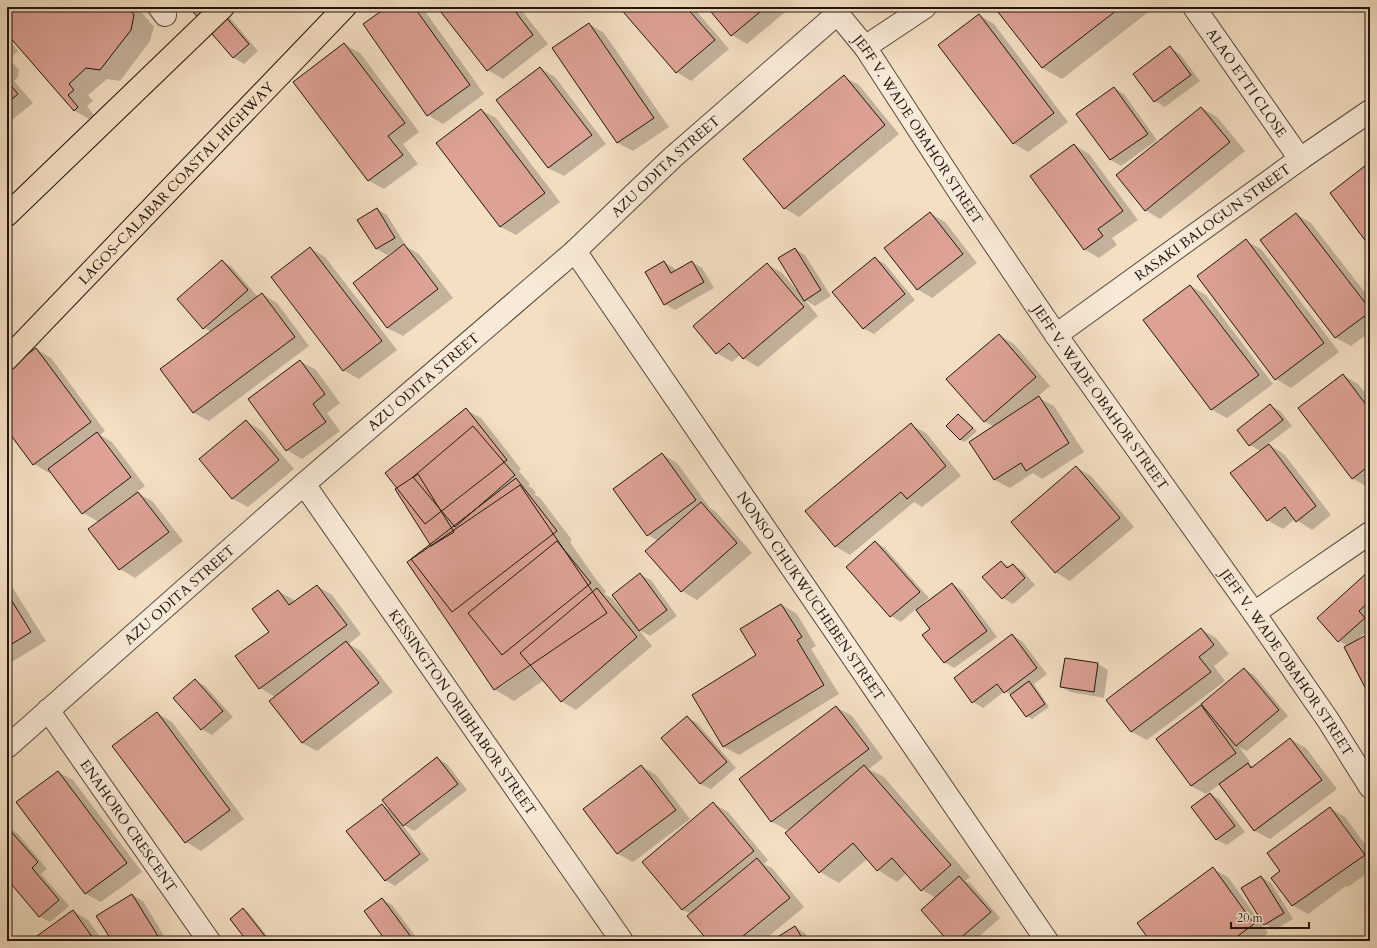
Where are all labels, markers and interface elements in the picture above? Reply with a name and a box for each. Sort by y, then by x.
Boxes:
street label: ALAO ETTI CLOSE [1202,24,1291,141]
street label: JEFF V. WADE OBAHOR STREET [847,29,987,228]
street label: LAGOS-CALABAR COASTAL HIGHWAY [74,77,279,289]
street label: AZU ODITA STREET [607,111,724,222]
street label: RASAKI BALOGUN STREET [1131,160,1295,285]
street label: JEFF V. WADE OBAHOR STREET [1027,299,1173,494]
street label: AZU ODITA STREET [364,328,484,435]
street label: NONSO CHUKWUCHEBEN STREET [732,488,889,705]
street label: AZU ODITA STREET [120,541,239,649]
street label: JEFF V. WADE OBAHOR STREET [1214,563,1357,760]
street label: KESSINGTON ORIBHABOR STREET [384,606,541,819]
street label: ENAHORO CRESCENT [75,756,181,896]
scale bar [1231,904,1309,930]
text: 20 m [1237,910,1264,926]

